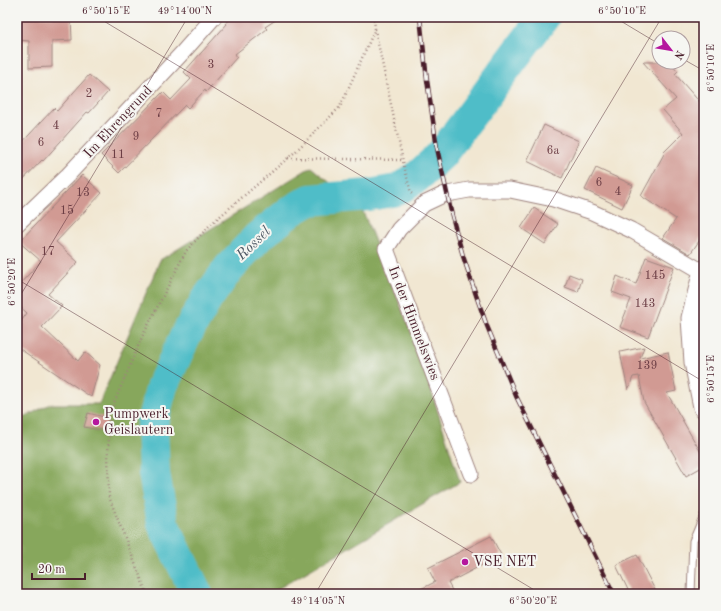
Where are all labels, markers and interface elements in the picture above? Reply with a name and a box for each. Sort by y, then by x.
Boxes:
text: 6°50'15"E [82,6,130,16]
text: 49°14'00"N [158,6,213,16]
text: 6°50'10"E [598,6,646,16]
north arrow [651,30,691,70]
text: 6°50'10"E [706,44,716,92]
text: N [671,48,685,61]
house number: 3 [208,59,214,71]
street label: Im Ehrengrund [81,83,155,161]
house number: 2 [86,88,92,100]
house number: 7 [156,108,162,120]
house number: 4 [53,120,60,132]
house number: 9 [133,131,139,143]
house number: 6 [38,137,45,149]
house number: 6a [547,145,560,157]
house number: 11 [111,149,125,161]
house number: 6 [596,177,603,189]
house number: 4 [615,186,622,198]
house number: 13 [76,187,90,199]
house number: 15 [60,204,74,217]
water label: Rossel [233,224,274,264]
house number: 17 [41,246,55,258]
text: 6°50'20"E [7,258,17,306]
street label: In der Himmelswies [386,264,442,382]
house number: 145 [645,269,665,282]
house number: 143 [635,298,655,310]
text: 6°50'15"E [706,355,716,403]
house number: 139 [637,360,657,372]
place label: Pumpwerk Geislautern [104,407,174,437]
marker: Pumpwerk Geislautern [91,417,101,427]
scale bar [32,555,85,581]
place label: VSE NET [473,555,537,569]
marker: VSE NET [460,557,470,567]
text: 20 m [38,564,65,576]
text: 49°14'05"N [291,596,346,606]
text: 6°50'20"E [509,596,557,606]

